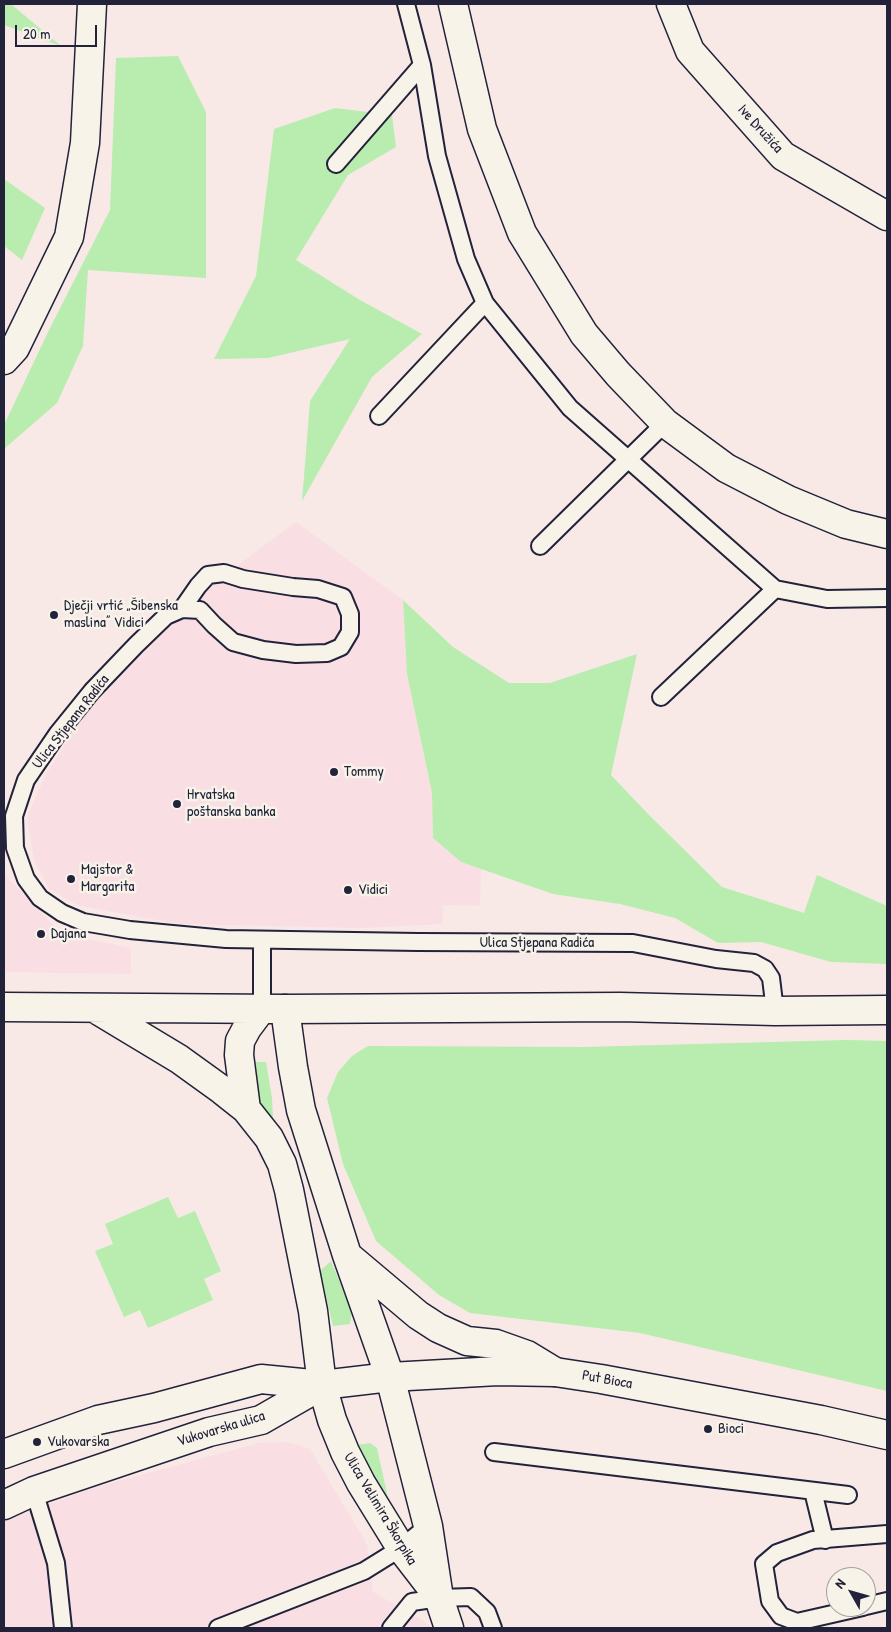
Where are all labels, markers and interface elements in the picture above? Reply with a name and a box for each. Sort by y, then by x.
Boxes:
scale bar [18,15,100,47]
text: 20 m [23,23,50,44]
street label: Ive Družića [733,101,787,157]
place label: Dječji vrtić „Šibenska maslina” Vidici [64,597,178,632]
marker: Dječji vrtić „Šibenska maslina” Vidici [48,609,60,621]
street label: Ulica Stjepana Radića [29,671,113,773]
place label: Tommy [344,763,384,781]
marker: Tommy [328,766,340,778]
place label: Hrvatska poštanska banka [187,786,275,821]
marker: Hrvatska poštanska banka [171,798,183,810]
place label: Majstor & Margarita [81,861,134,896]
marker: Majstor & Margarita [65,873,77,885]
place label: Vidici [358,881,388,899]
marker: Vidici [342,884,354,896]
place label: Dajana [51,925,86,943]
marker: Dajana [35,928,47,940]
street label: Ulica Stjepana Radića [480,934,594,952]
street label: Put Bioca [581,1367,633,1393]
street label: Vukovarska ulica [175,1407,267,1451]
place label: Bioci [718,1420,744,1438]
marker: Bioci [702,1423,714,1435]
place label: Vukovarska [47,1433,109,1451]
marker: Vukovarska [31,1436,43,1448]
street label: Ulica Velimira Škorpika [339,1450,421,1568]
north arrow [826,1567,876,1617]
text: N [830,1574,849,1592]

